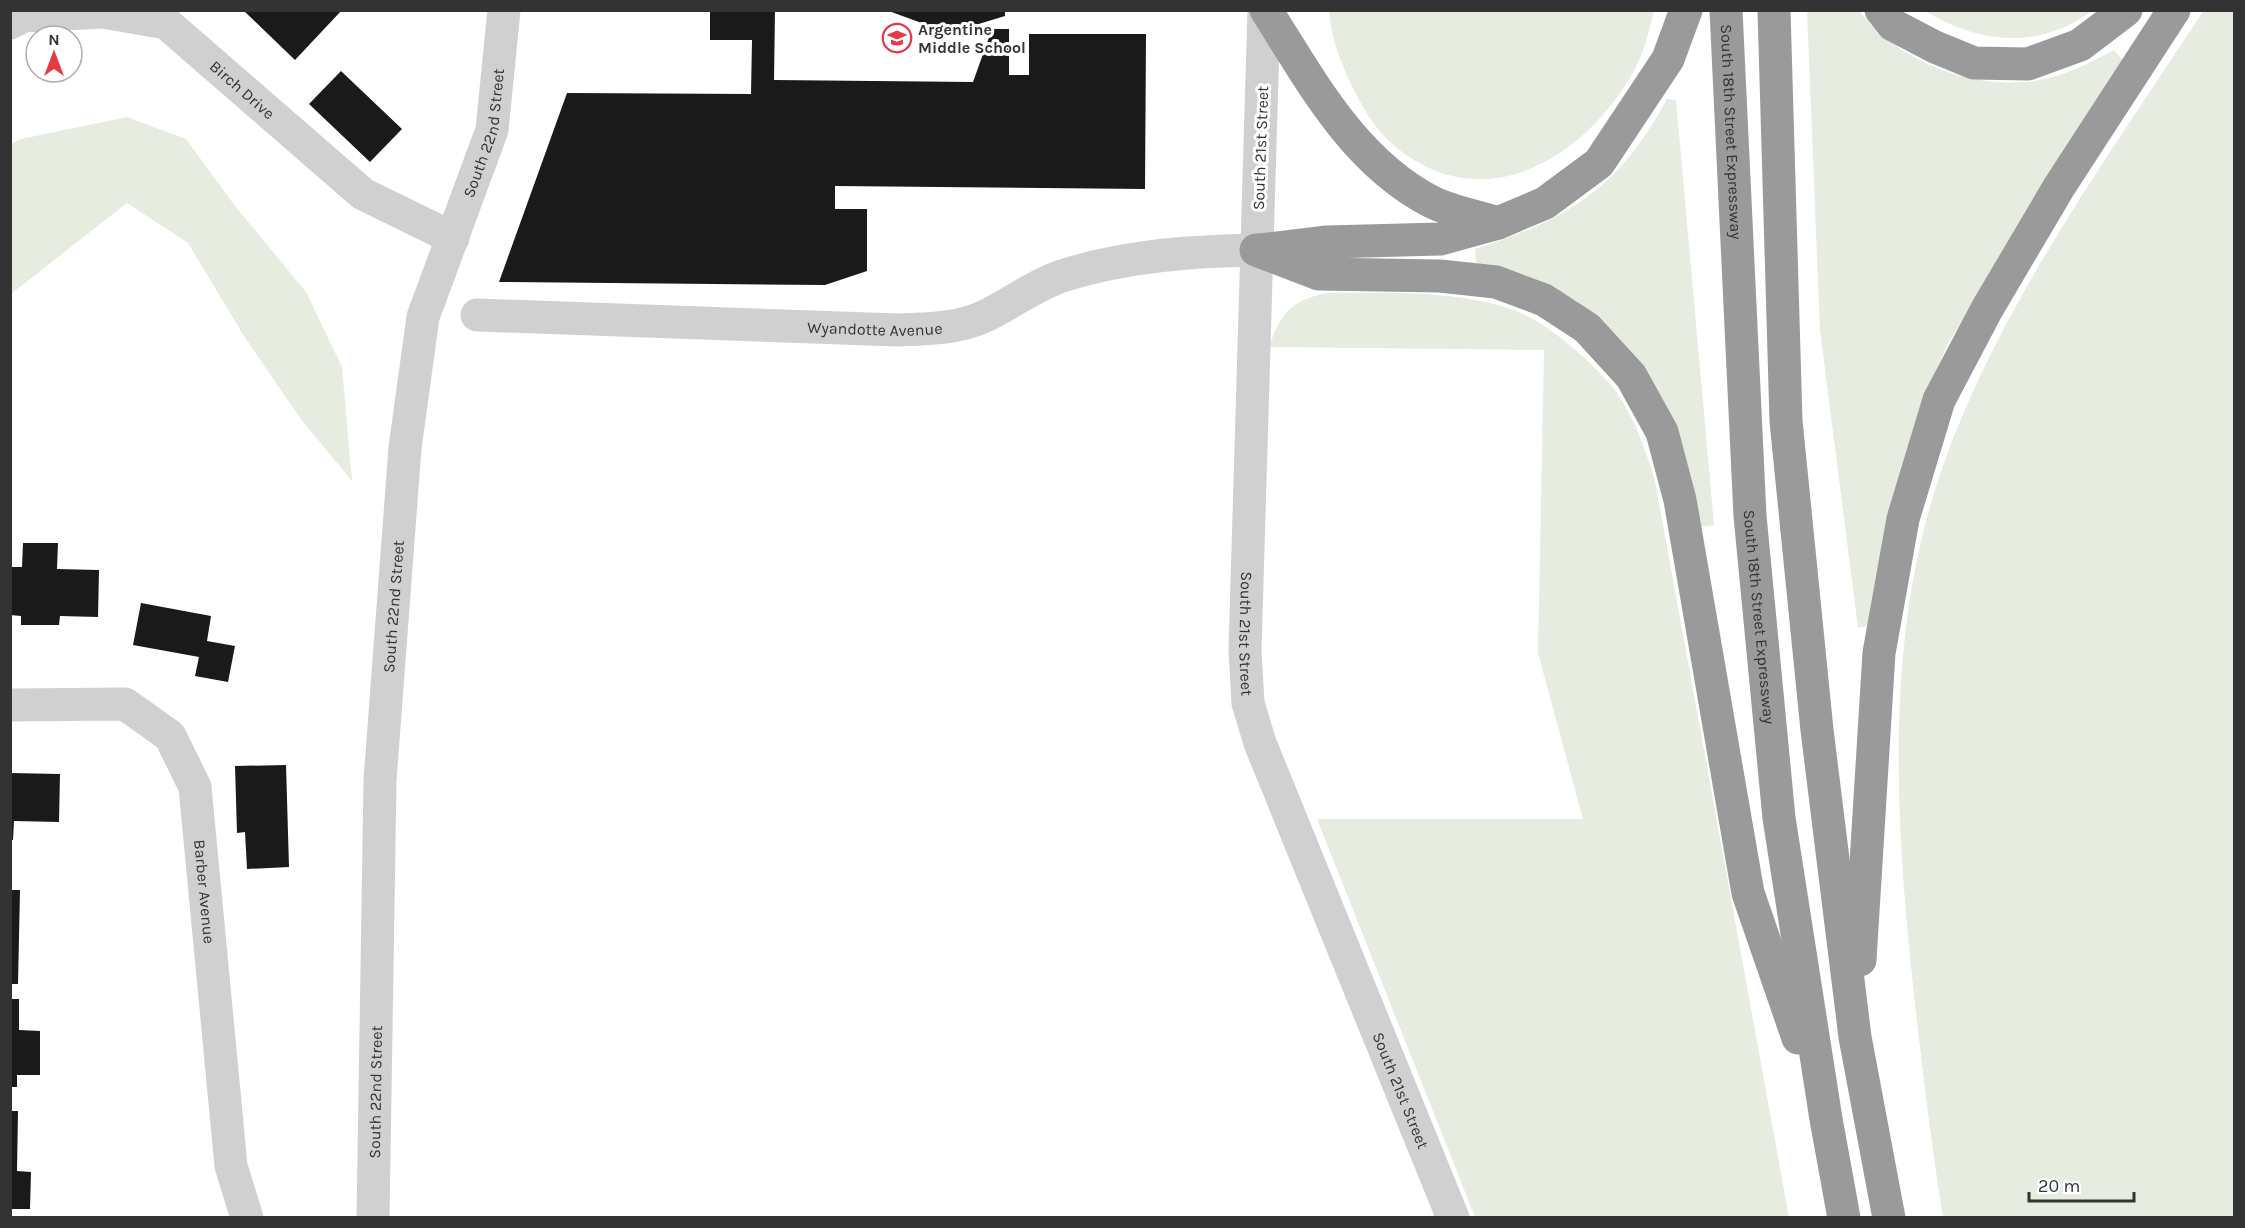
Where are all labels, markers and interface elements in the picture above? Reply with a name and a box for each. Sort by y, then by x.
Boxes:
place label: Argentine Middle School [918,20,1026,57]
school or university icon: Argentine Middle School [881,22,913,54]
north arrow [24,24,84,84]
street label: South 18th Street Expressway [1717,24,1746,240]
text: N [48,30,60,49]
street label: Birch Drive [206,56,278,123]
street label: South 22nd Street [459,67,508,200]
street label: South 21st Street [1249,86,1272,210]
street label: Wyandotte Avenue [807,318,943,340]
street label: South 18th Street Expressway [1740,509,1779,726]
street label: South 22nd Street [379,540,408,674]
street label: South 21st Street [1235,571,1257,696]
street label: Barber Avenue [190,839,219,945]
street label: South 22nd Street [365,1025,386,1159]
street label: South 21st Street [1368,1029,1433,1152]
scale bar [2029,1165,2134,1203]
text: 20 m [2038,1175,2080,1197]

